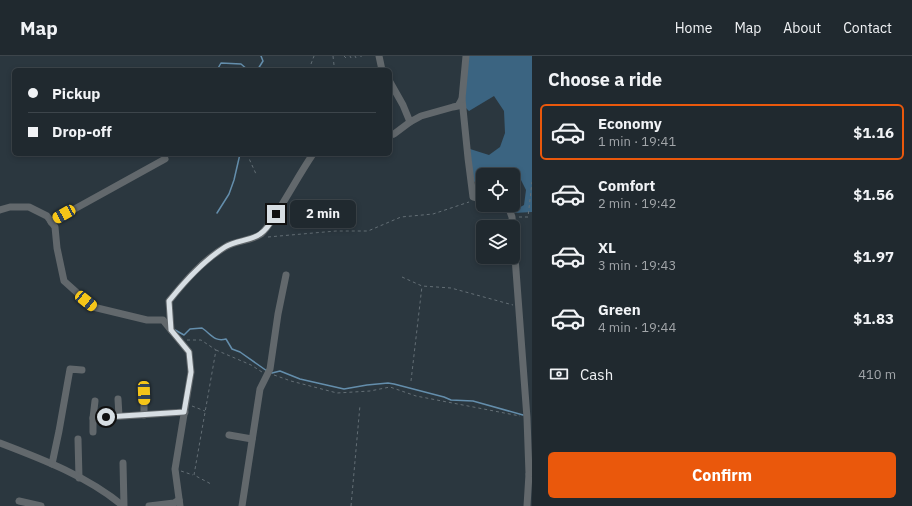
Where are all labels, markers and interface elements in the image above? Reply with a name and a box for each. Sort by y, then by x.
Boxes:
text: Map [20,16,58,40]
text: Home [675,19,712,37]
text: Map [734,19,761,37]
text: About [783,19,821,37]
text: Contact [843,19,892,37]
text: Choose a ride [548,68,662,91]
text: Pickup [52,84,100,103]
icon: car [550,114,586,150]
text: Economy [598,114,662,133]
text: Drop-off [52,122,112,141]
text: $1.16 [853,123,894,142]
text: 1 min · 19:41 [598,133,676,150]
map controls [476,168,520,264]
button: locate [476,168,520,212]
icon: car [550,176,586,212]
text: Comfort [598,176,655,195]
text: $1.56 [853,185,894,204]
text: 2 min · 19:42 [598,195,676,212]
callout: 2 min [290,200,356,228]
car [51,203,77,225]
route end [267,205,285,223]
text: 2 min [306,205,340,222]
button: layers [476,220,520,264]
icon: car [550,238,586,274]
text: XL [598,238,616,257]
text: $1.97 [853,247,894,266]
text: 3 min · 19:43 [598,257,676,274]
car [73,289,99,313]
icon: car [550,300,586,336]
text: Green [598,300,641,319]
text: $1.83 [853,309,894,328]
text: 4 min · 19:44 [598,319,676,336]
icon: cash [548,363,570,385]
text: Cash [580,365,613,384]
text: 410 m [858,366,896,383]
car [138,381,150,405]
route start [97,408,115,426]
button: Confirm [548,452,896,498]

